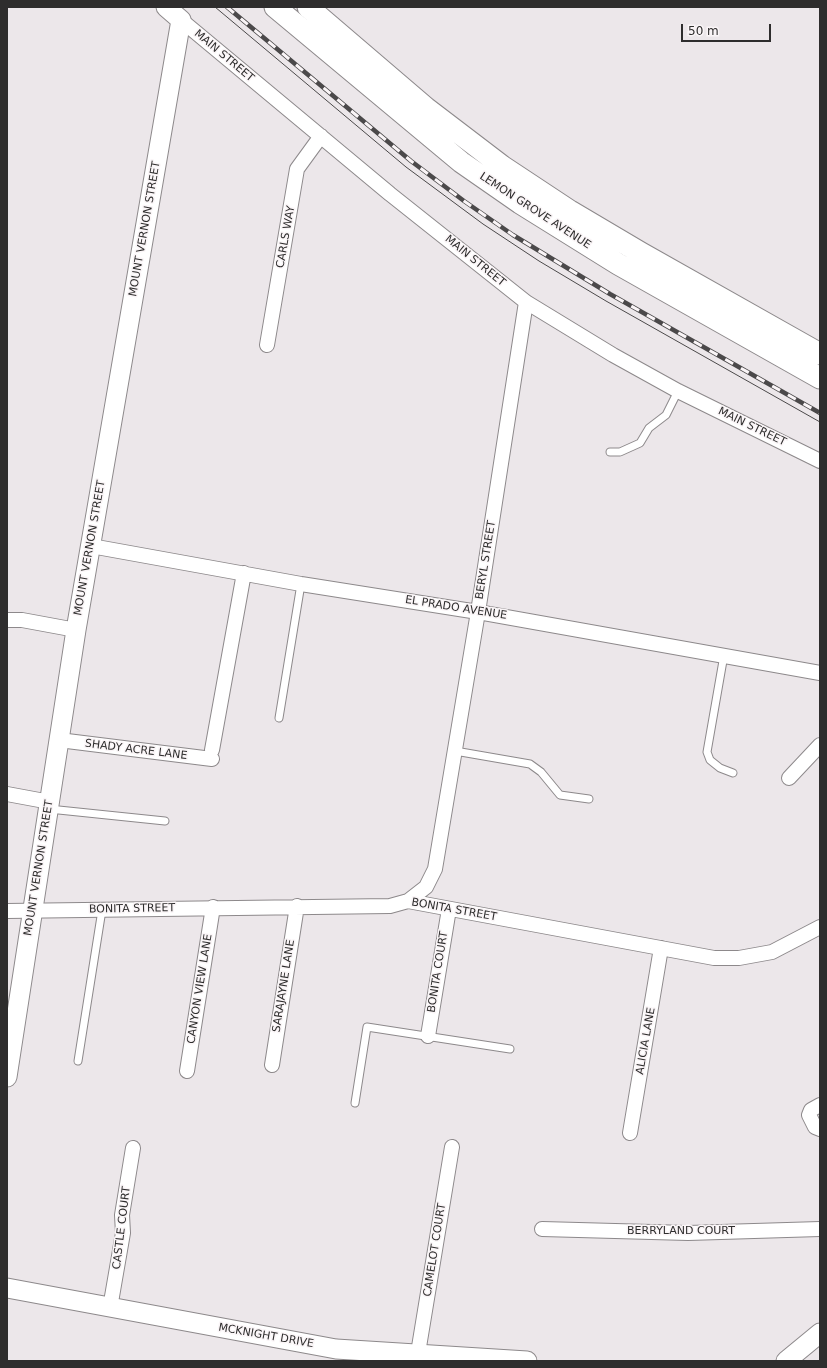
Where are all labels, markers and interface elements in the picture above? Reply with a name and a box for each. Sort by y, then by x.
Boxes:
scale bar [683,16,773,42]
text: 50 m [688,24,719,38]
street label: MAIN STREET [191,27,257,85]
street label: MOUNT VERNON STREET [127,160,163,298]
street label: LEMON GROVE AVENUE [477,170,593,252]
street label: CARLS WAY [274,205,298,269]
street label: MAIN STREET [442,233,508,289]
street label: MAIN STREET [716,405,788,449]
street label: MOUNT VERNON STREET [72,479,108,617]
street label: BERYL STREET [473,520,499,600]
street label: EL PRADO AVENUE [404,593,508,623]
street label: SHADY ACRE LANE [84,737,188,763]
street label: MOUNT VERNON STREET [22,799,56,937]
street label: BONITA STREET [410,896,498,924]
street label: BONITA STREET [89,902,175,916]
street label: BONITA COURT [425,930,451,1014]
street label: CANYON VIEW LANE [185,933,215,1045]
street label: SARAJAYNE LANE [270,939,298,1033]
street label: ALICIA LANE [634,1006,658,1076]
street label: CASTLE COURT [110,1186,134,1270]
street label: CAMELOT COURT [421,1202,449,1298]
street label: BERRYLAND COURT [627,1224,735,1238]
street label: MCKNIGHT DRIVE [217,1321,315,1351]

